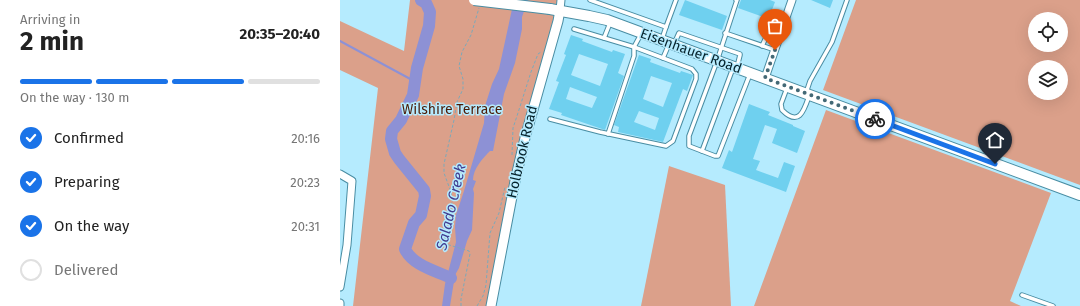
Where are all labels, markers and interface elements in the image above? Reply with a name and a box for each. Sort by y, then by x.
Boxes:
pin [758,9,792,50]
text: Arriving in [20,12,80,27]
map controls [1028,12,1068,100]
button: locate [1028,12,1068,52]
icon: bag [764,15,786,37]
text: 20:35–20:40 [239,25,320,43]
street label: Eisenhauer Road [638,25,744,77]
text: 2 min [20,26,84,57]
button: layers [1028,60,1068,100]
text: On the way · 130 m [20,90,129,105]
courier [855,99,895,139]
park label: Wilshire Terrace [402,101,502,118]
street label: Holbrook Road [503,104,541,200]
icon: bike [864,108,886,130]
pin [978,123,1012,164]
icon: check [20,127,42,149]
text: Confirmed [54,129,124,147]
icon: home [984,129,1006,151]
text: 20:16 [291,131,320,146]
water label: Salado Creek [432,162,470,253]
icon: check [20,171,42,193]
text: Preparing [54,173,119,191]
text: 20:23 [290,175,320,190]
icon: check [20,215,42,237]
text: On the way [54,217,129,235]
text: 20:31 [291,219,320,234]
text: Delivered [54,261,118,279]

